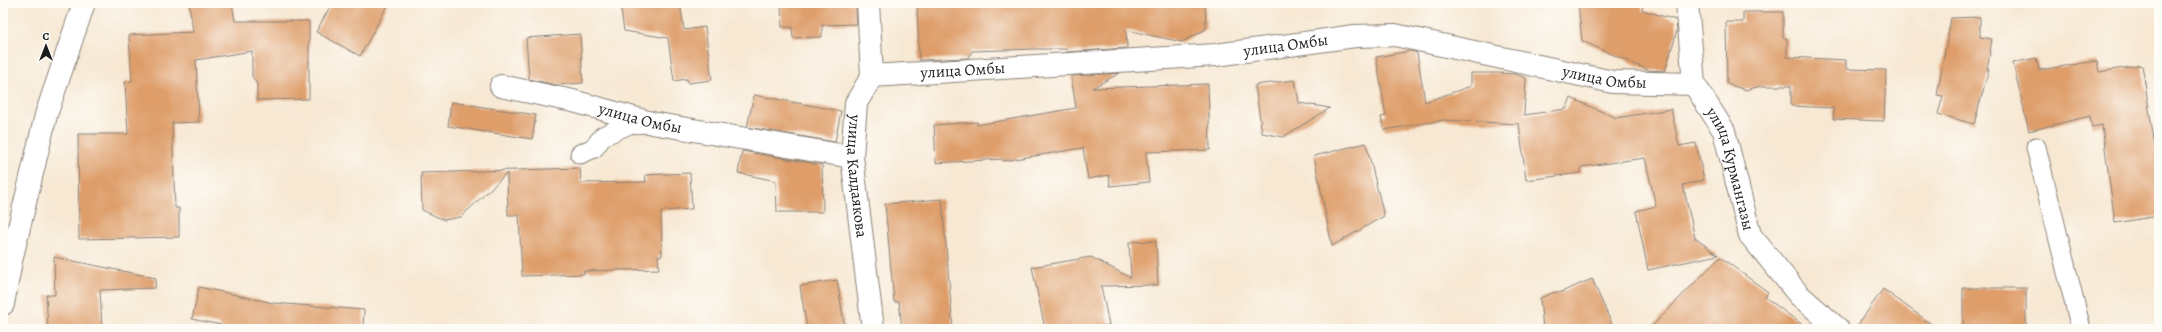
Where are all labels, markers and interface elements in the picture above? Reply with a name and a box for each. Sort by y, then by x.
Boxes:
north arrow [26,26,66,66]
text: С [43,29,50,44]
street label: улица Омбы [1241,29,1329,62]
street label: улица Омбы [919,57,1006,84]
street label: улица Омбы [1559,60,1647,94]
street label: улица Омбы [595,97,683,139]
street label: улица Курмангазы [1700,102,1759,233]
street label: улица Калдаякова [841,113,873,239]

